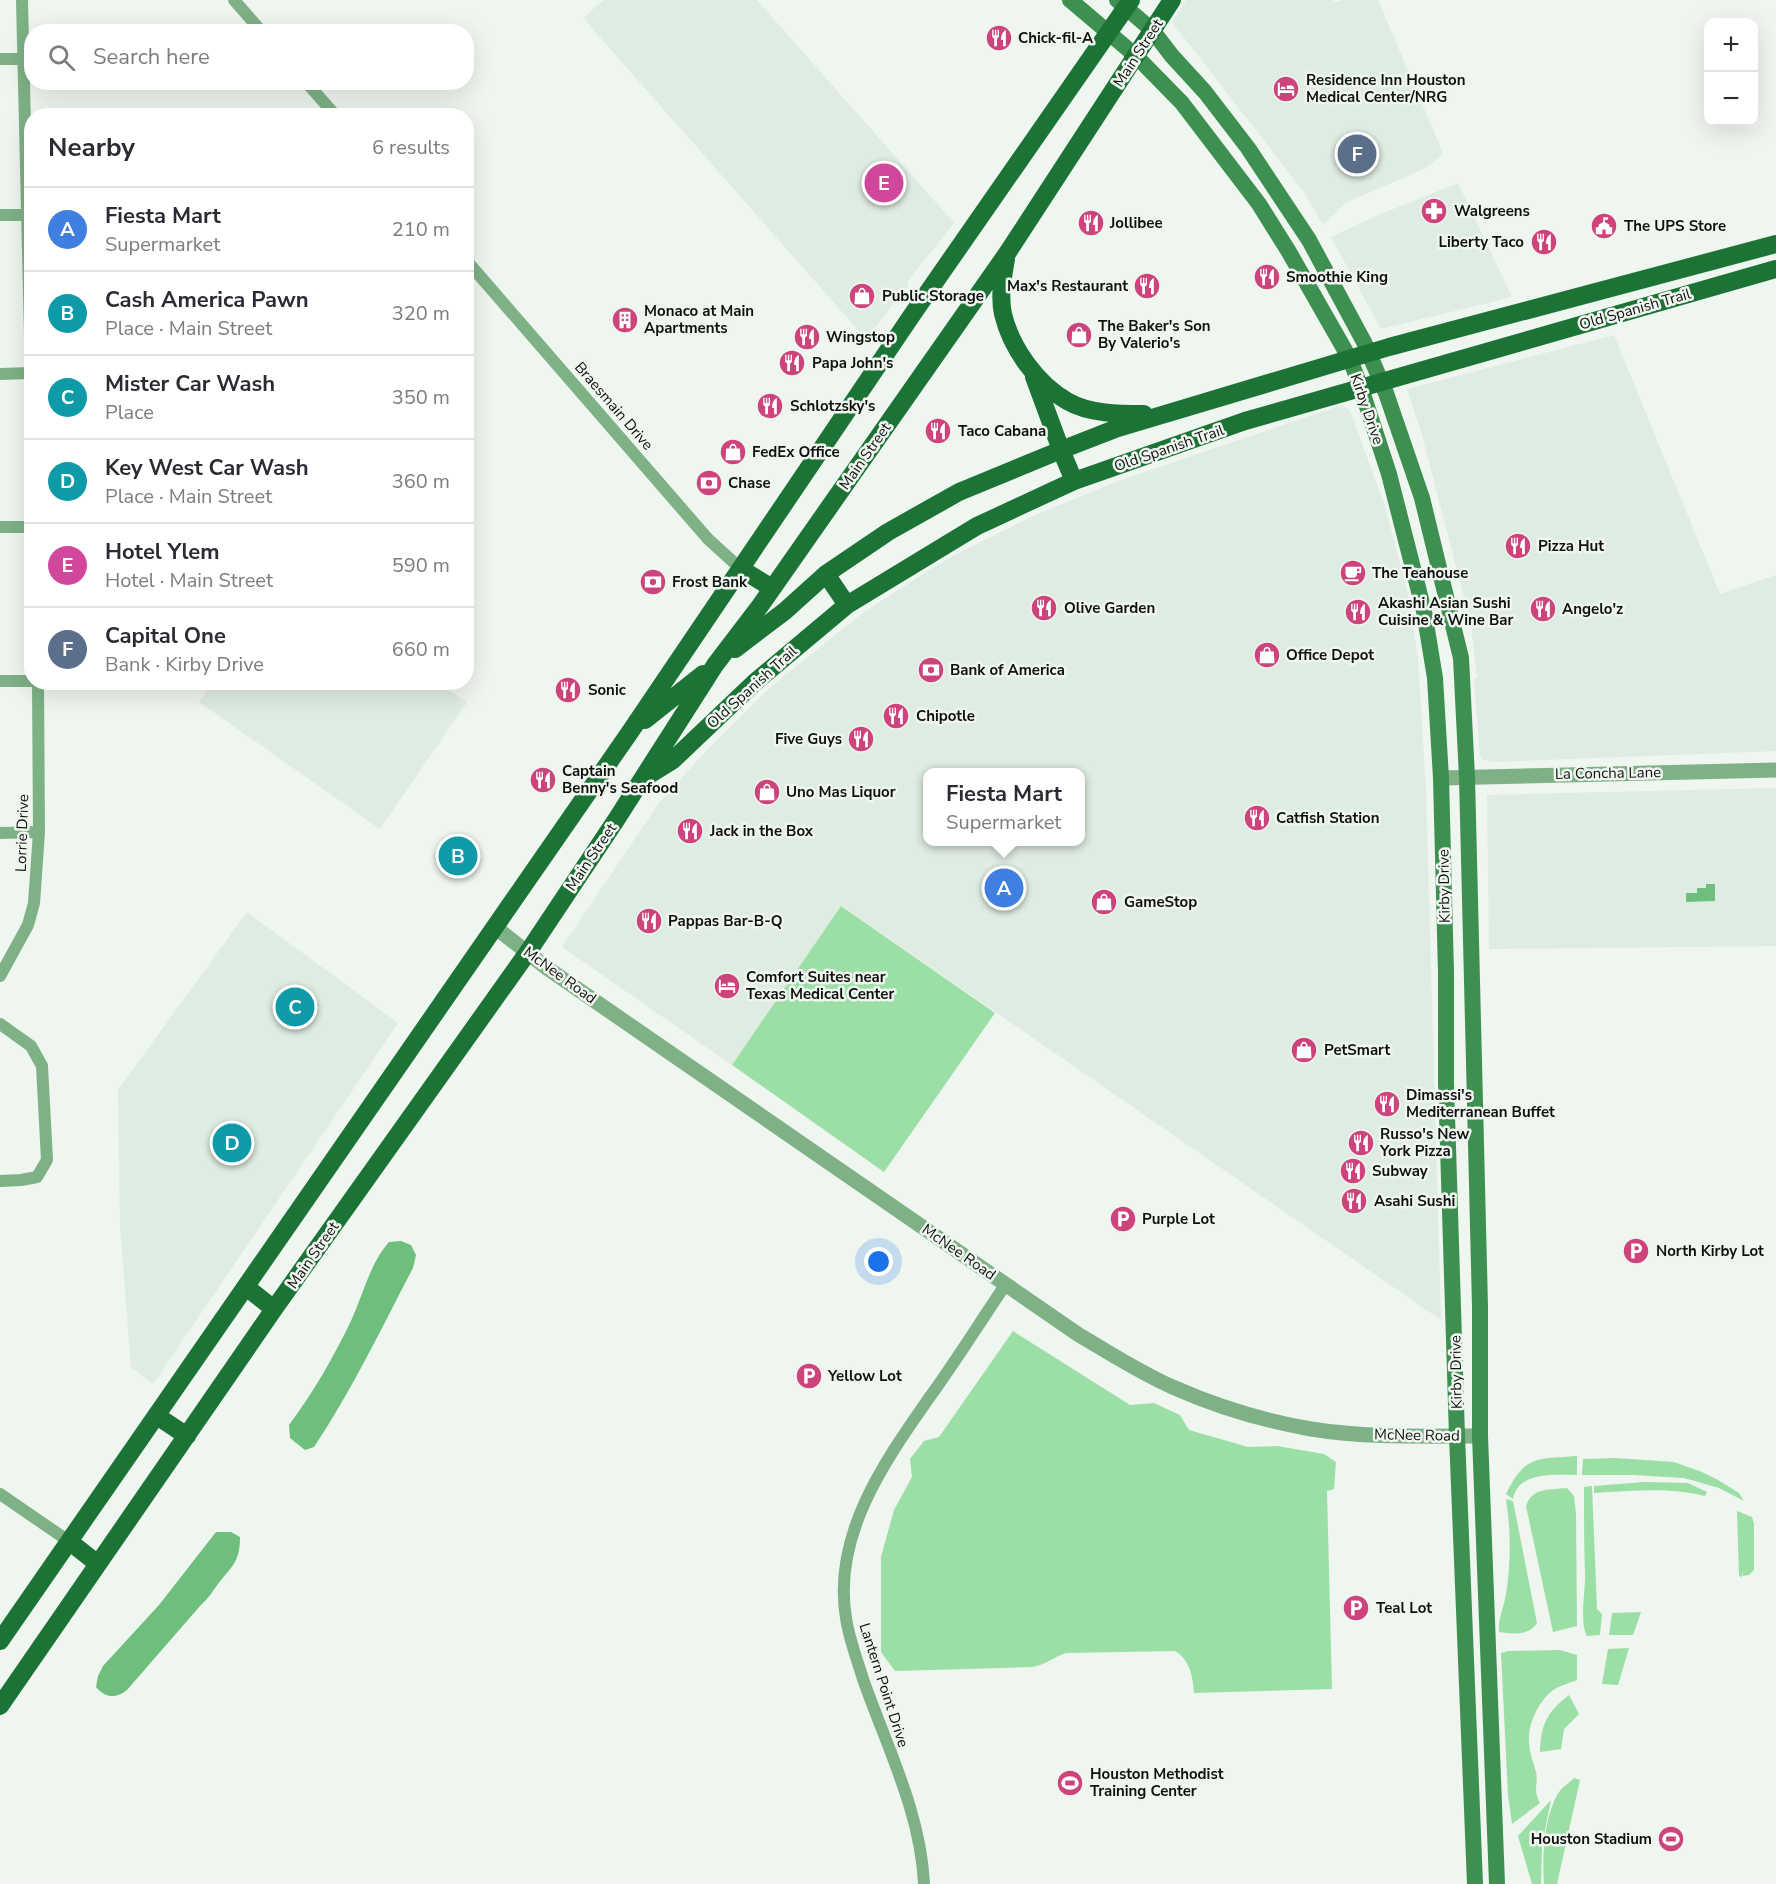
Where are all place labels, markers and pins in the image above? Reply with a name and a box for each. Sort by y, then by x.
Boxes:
restaurant icon: Chick-fil-A [984,23,1014,53]
place label: Chick-fil-A [1018,28,1094,48]
place label: Residence Inn Houston Medical Center/NRG [1306,70,1465,107]
hotel icon: Residence Inn Houston Medical Center/NRG [1271,74,1301,104]
pin: F [1338,132,1376,176]
pin: E [864,160,904,206]
pharmacy icon: Walgreens [1419,196,1449,226]
place label: Walgreens [1454,201,1530,221]
restaurant icon: Jollibee [1076,208,1106,238]
public building icon: The UPS Store [1589,211,1619,241]
place label: Jollibee [1109,213,1163,233]
place label: The UPS Store [1624,216,1726,236]
restaurant icon: Liberty Taco [1529,227,1559,257]
place label: Liberty Taco [1439,232,1524,252]
restaurant icon: Smoothie King [1252,262,1282,292]
place label: Smoothie King [1286,267,1388,287]
restaurant icon: Max's Restaurant [1132,271,1162,301]
place label: Max's Restaurant [1007,276,1128,296]
shop icon: Public Storage [847,281,877,311]
place label: Public Storage [882,286,984,306]
place label: Monaco at Main Apartments [644,301,754,338]
building icon: Monaco at Main Apartments [610,305,640,335]
place label: The Baker's Son By Valerio's [1098,316,1211,353]
shop icon: The Baker's Son By Valerio's [1064,320,1094,350]
restaurant icon: Wingstop [792,322,822,352]
place label: Wingstop [826,327,895,347]
restaurant icon: Papa John's [777,348,807,378]
place label: Papa John's [812,353,893,373]
restaurant icon: Schlotzsky's [755,391,785,421]
place label: Schlotzsky's [790,396,875,416]
restaurant icon: Taco Cabana [923,416,953,446]
place label: Taco Cabana [958,421,1046,441]
shop icon: FedEx Office [718,437,748,467]
place label: FedEx Office [752,442,840,462]
bank icon: Chase [694,468,724,498]
place label: Chase [728,473,771,493]
restaurant icon: Pizza Hut [1503,531,1533,561]
place label: Pizza Hut [1538,536,1604,556]
cafe icon: The Teahouse [1338,558,1368,588]
place label: The Teahouse [1372,563,1468,583]
bank icon: Frost Bank [638,567,668,597]
place label: Frost Bank [672,572,748,592]
restaurant icon: Olive Garden [1029,593,1059,623]
place label: Akashi Asian Sushi Cuisine & Wine Bar [1378,593,1514,630]
restaurant icon: Angelo'z [1528,594,1558,624]
restaurant icon: Akashi Asian Sushi Cuisine & Wine Bar [1343,597,1373,627]
place label: Olive Garden [1064,598,1155,618]
place label: Angelo'z [1562,599,1623,619]
shop icon: Office Depot [1252,640,1282,670]
place label: Office Depot [1286,645,1374,665]
bank icon: Bank of America [916,655,946,685]
place label: Bank of America [950,660,1065,680]
restaurant icon: Sonic [553,675,583,705]
place label: Sonic [588,680,626,700]
restaurant icon: Chipotle [881,701,911,731]
place label: Chipotle [916,706,975,726]
restaurant icon: Five Guys [846,724,876,754]
place label: Five Guys [775,729,842,749]
place label: Captain Benny's Seafood [562,761,678,798]
restaurant icon: Captain Benny's Seafood [528,765,558,795]
shop icon: Uno Mas Liquor [752,777,782,807]
place label: Uno Mas Liquor [786,782,896,802]
restaurant icon: Catfish Station [1242,803,1272,833]
place label: Catfish Station [1276,808,1380,828]
restaurant icon: Jack in the Box [675,816,705,846]
place label: Jack in the Box [709,821,814,841]
pin: B [438,834,478,878]
pin: A [984,866,1024,910]
shop icon: GameStop [1089,887,1119,917]
place label: GameStop [1124,892,1197,912]
restaurant icon: Pappas Bar-B-Q [634,906,664,936]
place label: Pappas Bar-B-Q [668,911,782,931]
place label: Comfort Suites near Texas Medical Center [746,967,894,1004]
hotel icon: Comfort Suites near Texas Medical Center [712,971,742,1001]
pin: C [276,984,314,1030]
shop icon: PetSmart [1289,1035,1319,1065]
place label: PetSmart [1324,1040,1390,1060]
place label: Dimassi's Mediterranean Buffet [1406,1085,1555,1122]
restaurant icon: Dimassi's Mediterranean Buffet [1372,1089,1402,1119]
pin: D [212,1120,252,1166]
place label: Russo's New York Pizza [1379,1124,1469,1161]
restaurant icon: Russo's New York Pizza [1346,1128,1376,1158]
restaurant icon: Subway [1338,1156,1368,1186]
place label: Subway [1372,1161,1428,1181]
restaurant icon: Asahi Sushi [1339,1186,1369,1216]
place label: Asahi Sushi [1374,1191,1455,1211]
parking icon: Purple Lot [1108,1204,1138,1234]
place label: Purple Lot [1142,1209,1215,1229]
parking icon: North Kirby Lot [1621,1236,1651,1266]
place label: North Kirby Lot [1656,1241,1764,1261]
parking icon: Yellow Lot [794,1361,824,1391]
place label: Yellow Lot [827,1366,902,1386]
parking icon: Teal Lot [1341,1593,1371,1623]
place label: Teal Lot [1376,1598,1432,1618]
place label: Houston Methodist Training Center [1090,1764,1224,1801]
sports icon: Houston Methodist Training Center [1055,1768,1085,1798]
sports icon: Houston Stadium [1656,1824,1686,1854]
place label: Houston Stadium [1531,1829,1652,1849]

